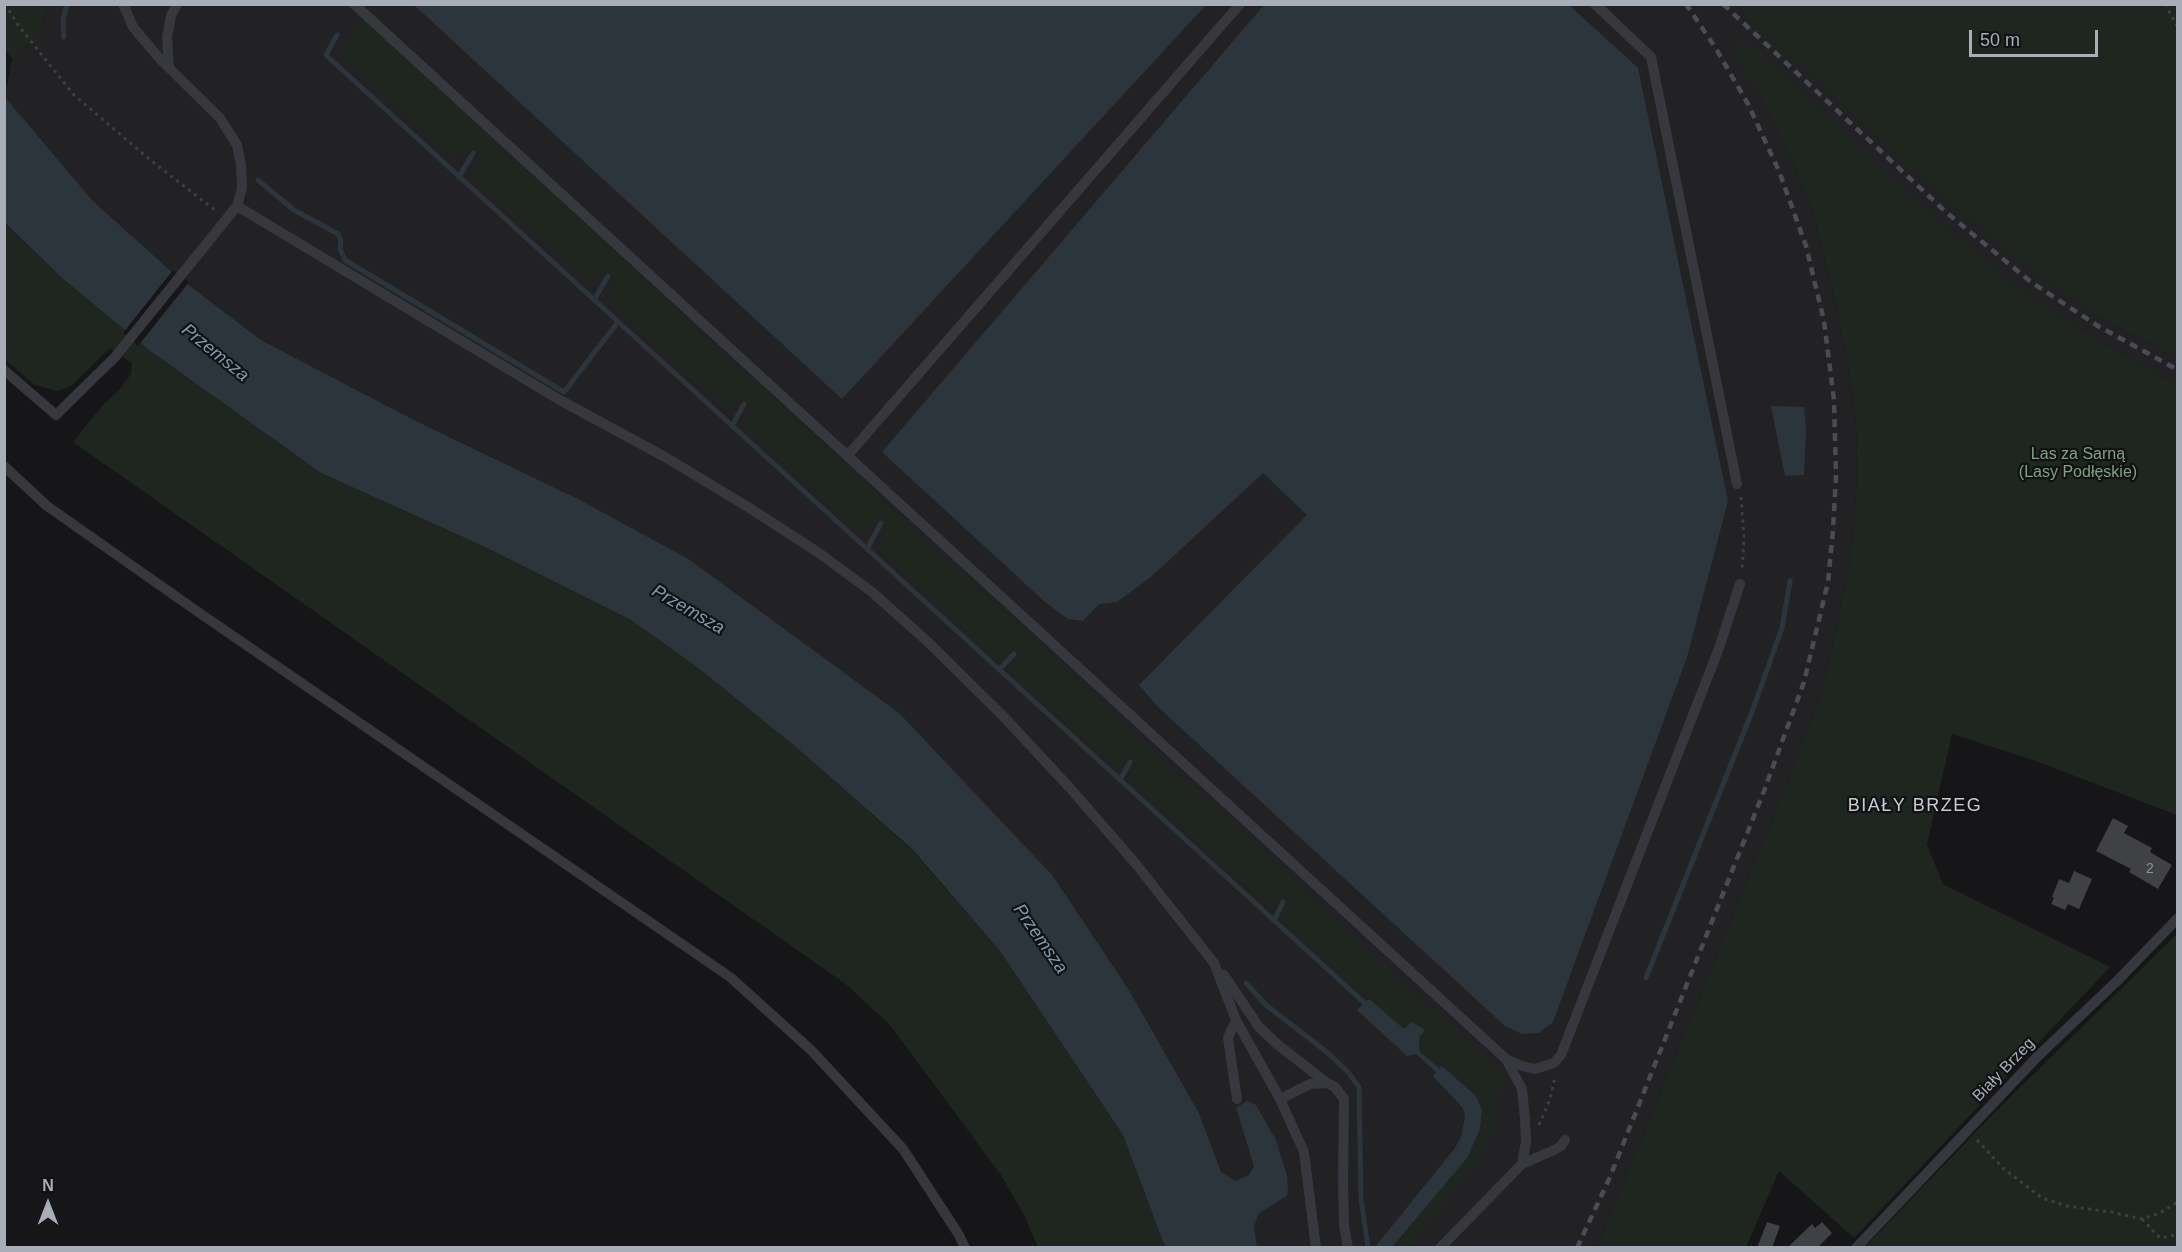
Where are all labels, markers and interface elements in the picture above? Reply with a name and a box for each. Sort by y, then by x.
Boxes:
scale bar [1972,18,2101,56]
text: 50 m [1980,30,2020,50]
water label: Przemsza [177,319,253,387]
park label: Las za Sarną (Lasy Podłęskie) [2019,445,2137,483]
water label: Przemsza [648,581,728,639]
district label: BIAŁY BRZEG [1848,795,1982,817]
house number: 2 [2146,861,2154,877]
water label: Przemsza [1008,900,1072,978]
street label: Biały Brzeg [1969,1034,2039,1106]
north arrow [18,1174,78,1234]
text: N [42,1177,54,1194]

